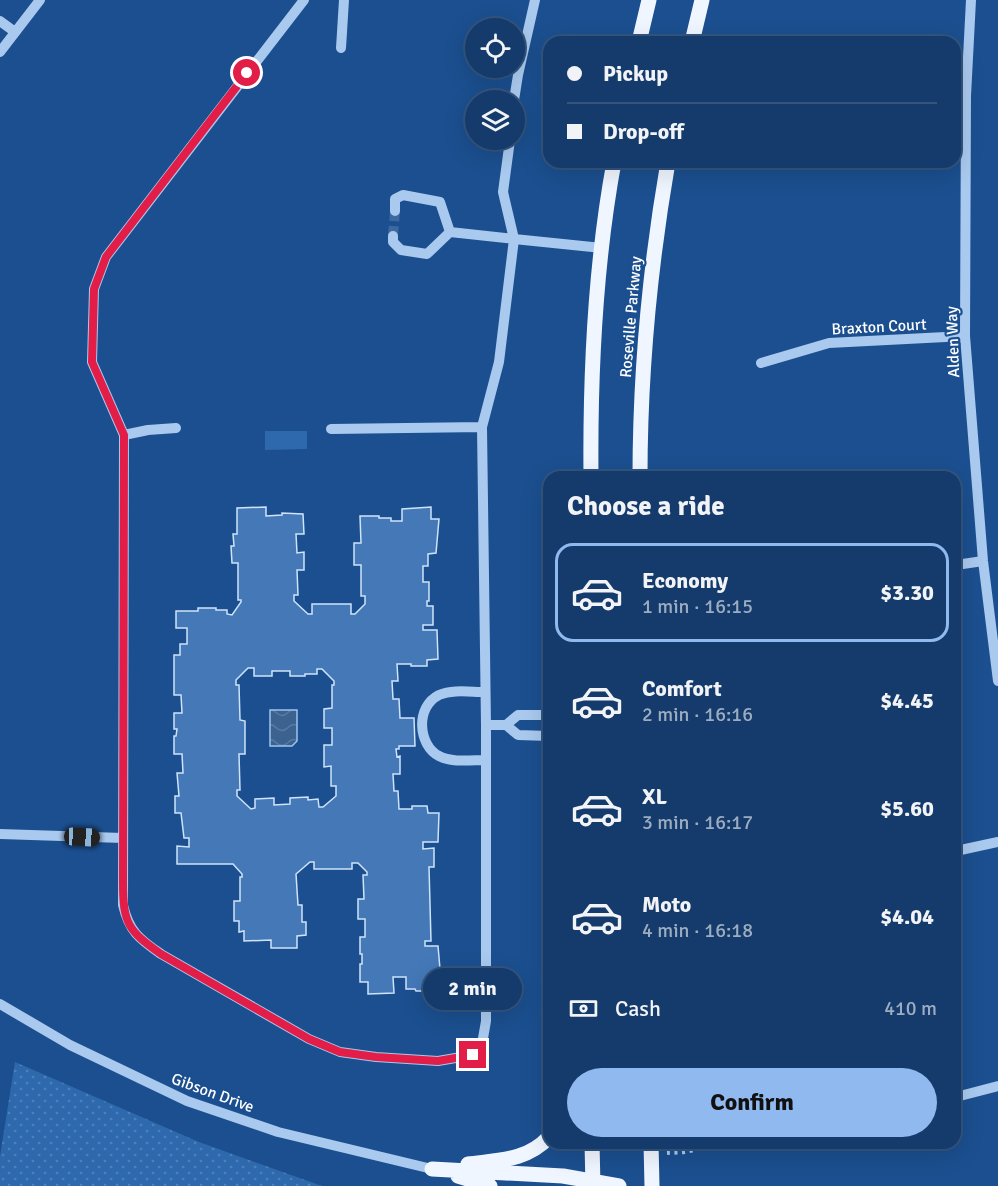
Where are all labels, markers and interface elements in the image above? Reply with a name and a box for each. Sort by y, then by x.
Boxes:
map controls [465,18,525,150]
button: locate [465,18,525,78]
route start [233,59,260,86]
text: Pickup [603,60,668,87]
button: layers [465,90,525,150]
text: Drop-off [603,118,684,145]
street label: Roseville Parkway [616,255,646,379]
street label: Alden Way [942,305,964,378]
street label: Braxton Court [831,315,928,339]
text: Choose a ride [567,490,725,523]
icon: car [570,566,624,620]
text: Economy [642,567,728,594]
text: $3.30 [880,579,934,606]
text: 1 min · 16:15 [642,594,753,619]
icon: car [570,674,624,728]
text: Comfort [642,675,722,702]
text: $4.45 [880,687,934,714]
text: 2 min · 16:16 [642,702,753,727]
icon: car [570,782,624,836]
text: XL [642,783,667,810]
text: $5.60 [880,795,934,822]
text: 3 min · 16:17 [642,810,753,835]
car [64,827,100,847]
icon: car [570,890,624,944]
text: Moto [642,891,691,918]
text: $4.04 [880,903,934,930]
text: 4 min · 16:18 [642,918,753,943]
callout: 2 min [424,968,522,1010]
text: 2 min [448,976,497,1001]
icon: cash [567,992,600,1025]
text: Cash [615,995,661,1022]
text: 410 m [884,996,937,1021]
route end [459,1041,486,1068]
button: Confirm [567,1068,937,1137]
street label: Gibson Drive [169,1069,257,1117]

